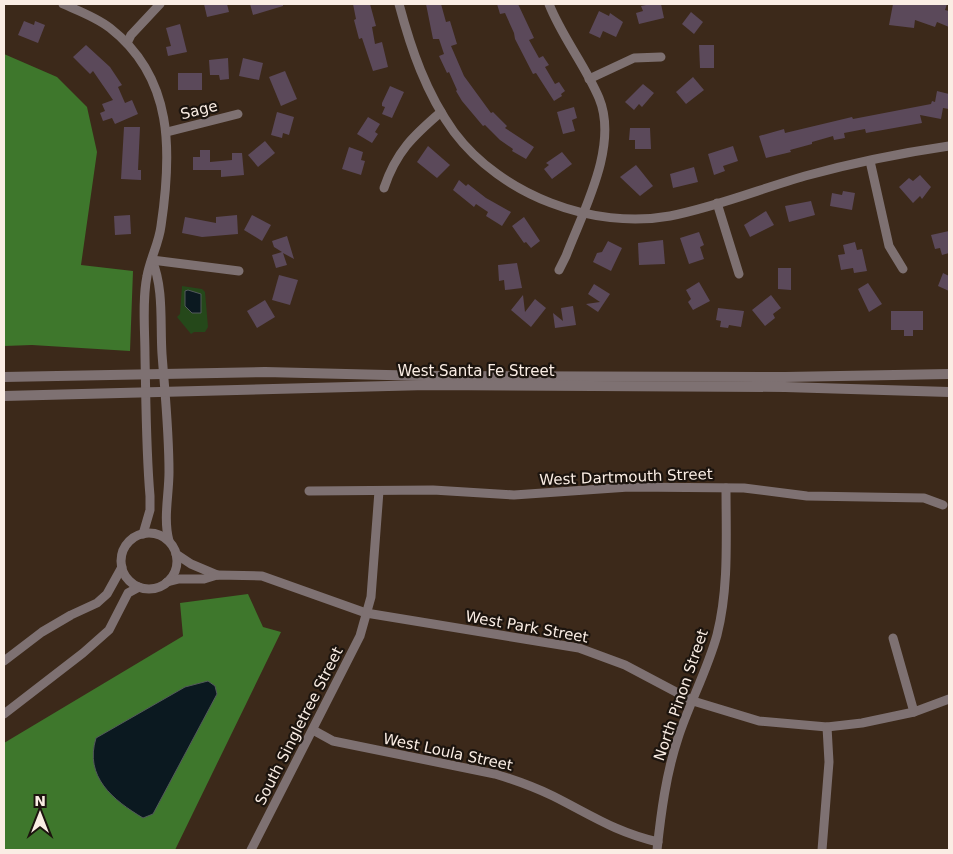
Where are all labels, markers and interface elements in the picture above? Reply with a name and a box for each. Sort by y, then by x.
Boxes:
street label: Sage [179,97,219,123]
street label: West Santa Fe Street [397,362,555,380]
street label: West Dartmouth Street [539,465,713,489]
street label: West Park Street [464,607,590,647]
street label: North Pinon Street [650,627,712,763]
street label: South Singletree Street [251,644,347,808]
street label: West Loula Street [382,729,515,775]
north arrow [15,789,65,839]
text: N [34,793,46,809]

